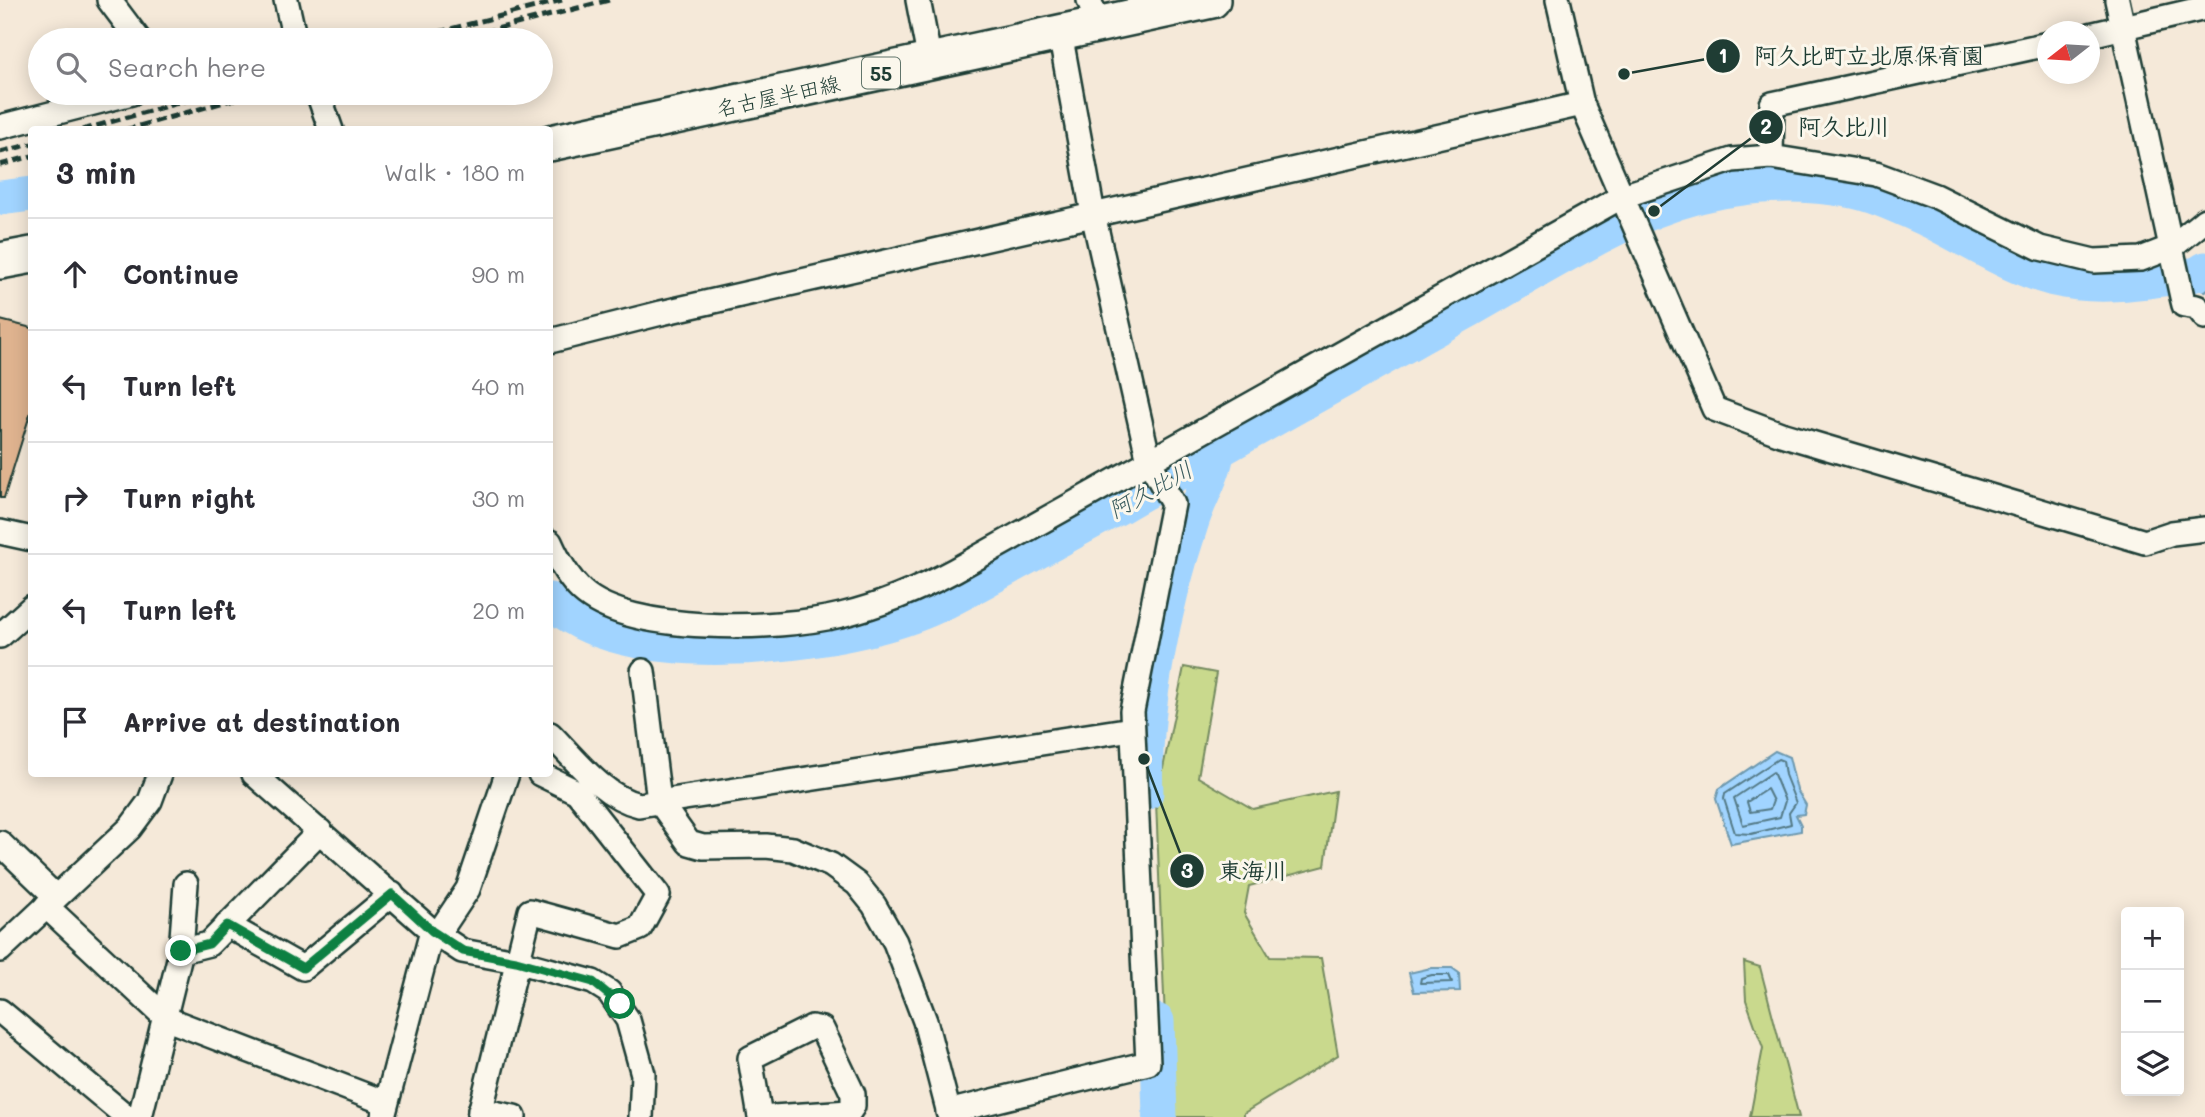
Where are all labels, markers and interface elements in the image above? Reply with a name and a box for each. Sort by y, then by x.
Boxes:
north arrow [2037,21,2100,84]
search box [28,28,553,105]
callout: 阿久比町立北原保育園 [1705,34,1998,78]
text: 阿久比町立北原保育園 [1754,40,1984,70]
text: 1 [1718,41,1728,68]
icon: search [52,48,90,86]
text: Search here [108,50,266,84]
road number: 55 [862,58,900,88]
street label: 名古屋半田線 [714,69,842,121]
callout: 阿久比川 [1749,105,1904,149]
text: 阿久比川 [1798,111,1890,141]
text: 2 [1760,112,1772,139]
text: 3 min [56,152,136,192]
text: Walk · 180 m [384,157,525,187]
icon: ahead [56,255,94,293]
text: Continue [123,257,239,291]
text: 90 m [472,259,525,289]
icon: left [56,367,94,405]
text: Turn left [123,369,236,403]
text: 40 m [472,371,525,401]
water label: 阿久比川 [1102,454,1198,524]
icon: right [56,479,94,517]
text: Turn right [123,481,256,515]
text: 30 m [472,483,525,513]
icon: left [56,591,94,629]
text: Turn left [123,593,236,627]
text: 20 m [472,595,525,625]
icon: arrive [56,703,94,741]
text: Arrive at destination [123,705,400,739]
callout: 東海川 [1169,849,1301,893]
text: 東海川 [1219,855,1288,885]
text: 3 [1181,856,1193,883]
map controls [2121,907,2184,1096]
button: + [2121,907,2184,970]
route end [165,935,196,966]
button: − [2121,970,2184,1033]
route start [604,988,635,1019]
button: layers [2121,1033,2184,1096]

